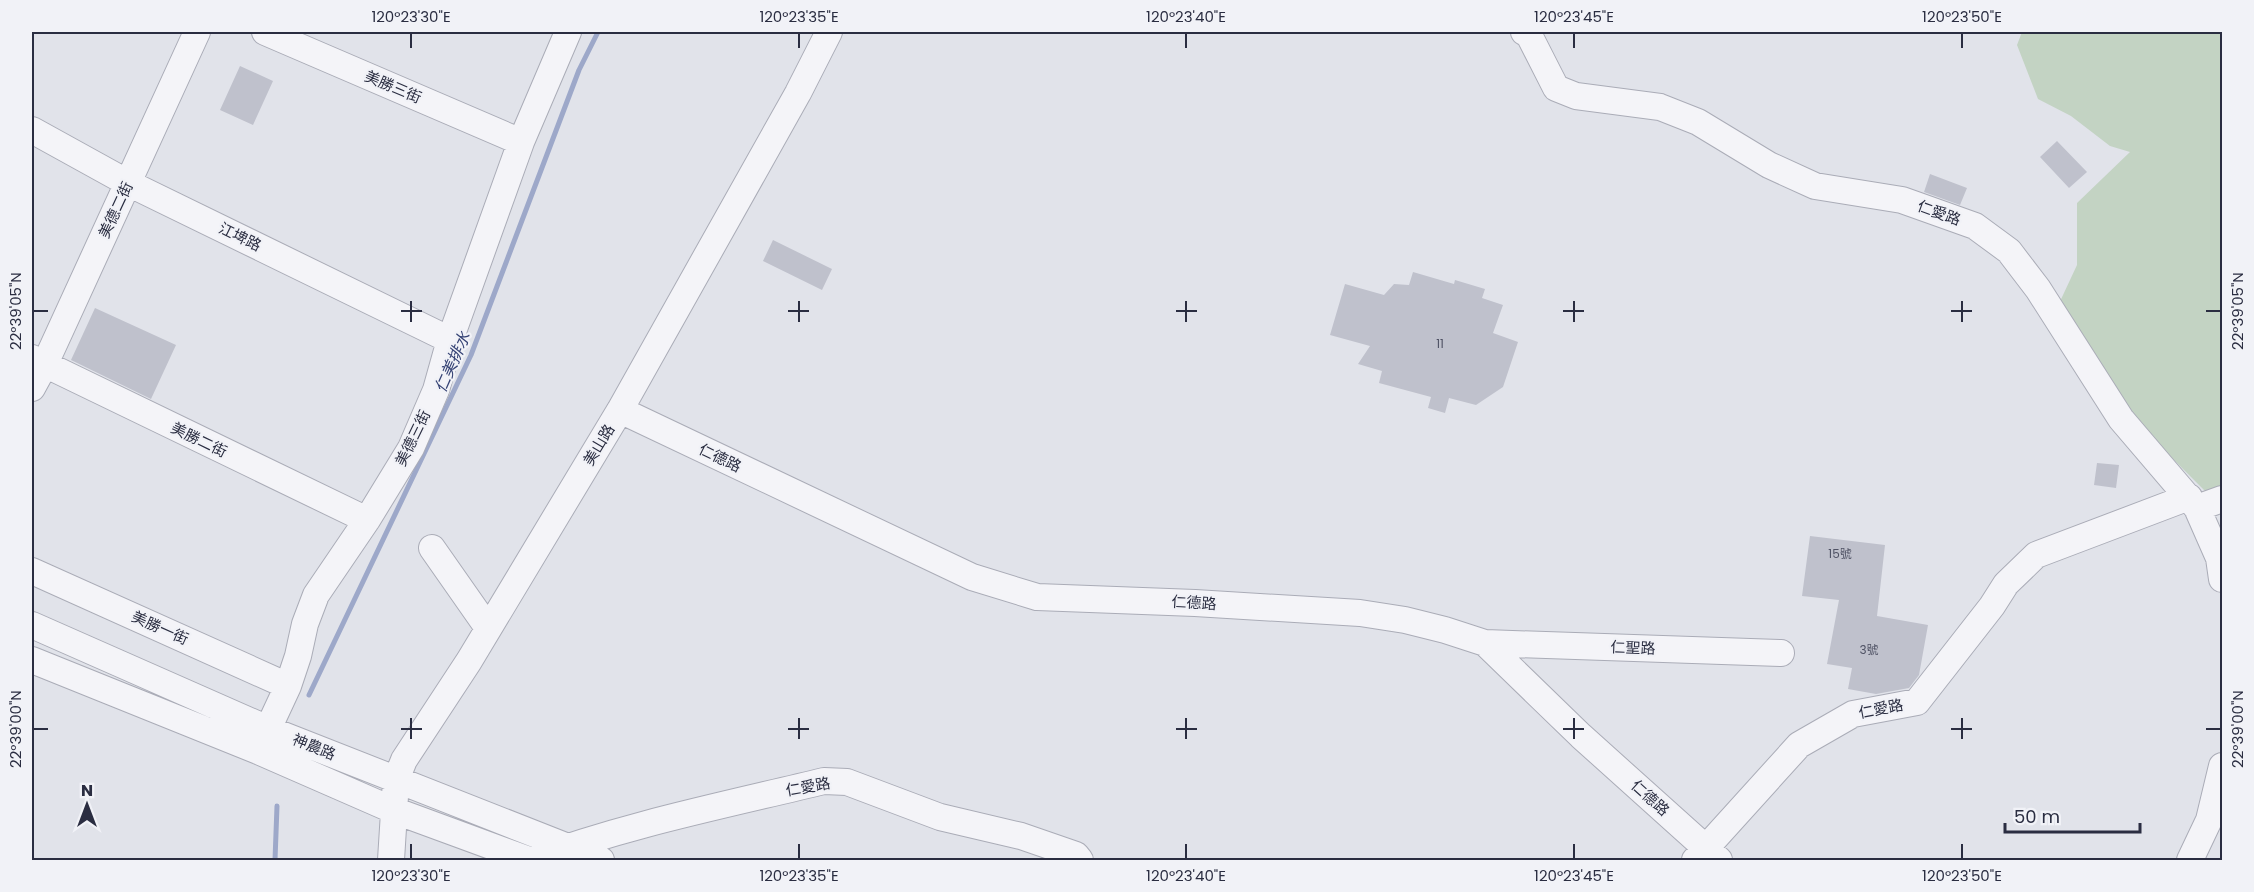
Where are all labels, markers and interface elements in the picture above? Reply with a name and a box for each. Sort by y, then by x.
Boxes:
text: 120°23'30"E [371,6,451,27]
text: 120°23'35"E [759,6,839,27]
text: 120°23'40"E [1146,6,1226,27]
text: 120°23'45"E [1534,6,1614,27]
text: 120°23'50"E [1922,6,2002,27]
street label: 美勝三街 [361,65,425,108]
street label: 美德二街 [93,178,138,241]
street label: 仁愛路 [1914,195,1964,230]
street label: 江埤路 [215,217,265,256]
text: 22°39'05"N [5,272,26,350]
text: 22°39'05"N [2227,272,2248,350]
water label: 仁美排水 [429,327,476,396]
house number: 11 [1436,335,1444,352]
street label: 美德三街 [390,406,435,469]
street label: 美勝二街 [168,417,231,462]
street label: 美山路 [578,420,619,469]
street label: 仁德路 [695,438,745,477]
house number: 15號 [1828,545,1852,562]
street label: 仁德路 [1171,591,1217,614]
street label: 美勝一街 [129,606,192,649]
street label: 仁聖路 [1610,636,1656,659]
house number: 3號 [1859,641,1879,658]
text: 22°39'00"N [5,690,26,768]
text: 22°39'00"N [2227,690,2248,768]
street label: 仁愛路 [1857,694,1905,723]
street label: 神農路 [289,728,339,765]
street label: 仁愛路 [784,772,832,801]
north arrow [57,775,117,835]
street label: 仁德路 [1627,775,1674,820]
text: N [81,779,93,802]
scale bar [2005,796,2140,834]
text: 50 m [2014,804,2060,829]
text: 120°23'30"E [371,865,451,886]
text: 120°23'35"E [759,865,839,886]
text: 120°23'40"E [1146,865,1226,886]
text: 120°23'45"E [1534,865,1614,886]
text: 120°23'50"E [1922,865,2002,886]

